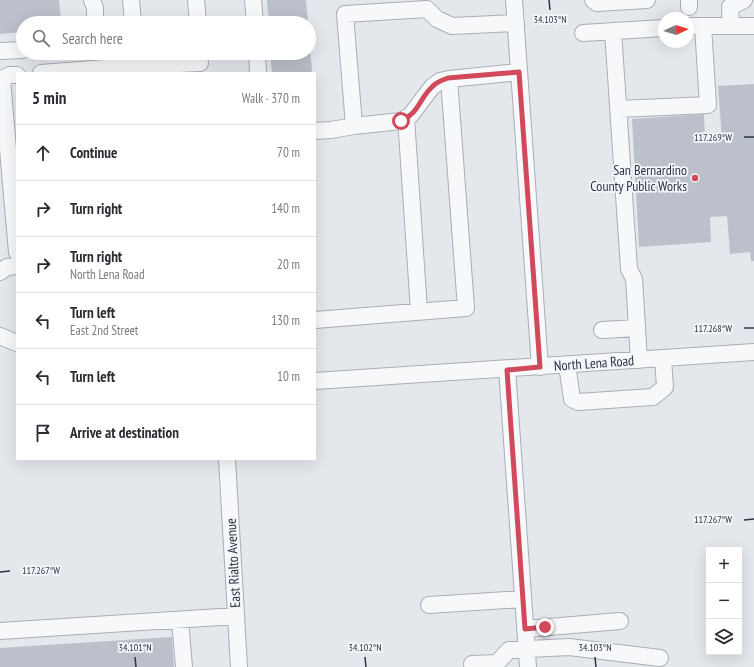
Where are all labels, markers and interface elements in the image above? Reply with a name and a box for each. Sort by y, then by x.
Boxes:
north arrow [658,12,694,48]
text: 34.103°N [533,13,567,26]
search box [16,16,316,60]
icon: search [30,27,52,49]
text: Search here [62,29,123,48]
text: 5 min [32,87,66,109]
text: Walk · 370 m [242,90,300,107]
route start [392,112,410,130]
text: 117.269°W [694,131,732,144]
icon: ahead [32,142,54,164]
text: Continue [70,143,117,162]
text: 70 m [277,144,300,161]
place label: San Bernardino County Public Works [590,161,687,195]
marker: San Bernardino County Public Works [690,173,700,183]
icon: right [32,198,54,220]
text: Turn right [70,199,122,218]
text: 140 m [271,200,300,217]
text: Turn right [70,247,122,266]
icon: right [32,254,54,276]
text: 20 m [277,256,300,273]
text: North Lena Road [70,266,145,283]
text: Turn left [70,303,115,322]
icon: left [32,310,54,332]
text: 130 m [271,312,300,329]
text: East 2nd Street [70,322,138,339]
text: 117.268°W [694,322,732,335]
street label: North Lena Road [553,351,635,375]
icon: left [32,366,54,388]
text: Turn left [70,367,115,386]
text: 10 m [277,368,300,385]
icon: arrive [32,422,54,444]
text: Arrive at destination [70,423,179,442]
text: 117.267°W [694,513,732,526]
street label: East Rialto Avenue [222,518,244,608]
map controls [706,547,742,655]
button: + [706,547,742,583]
text: 117.267°W [22,564,60,577]
button: − [706,583,742,619]
route end [536,618,554,636]
button: layers [706,619,742,655]
text: 34.101°N [118,641,152,654]
text: 34.102°N [348,641,382,654]
text: 34.103°N [578,641,612,654]

